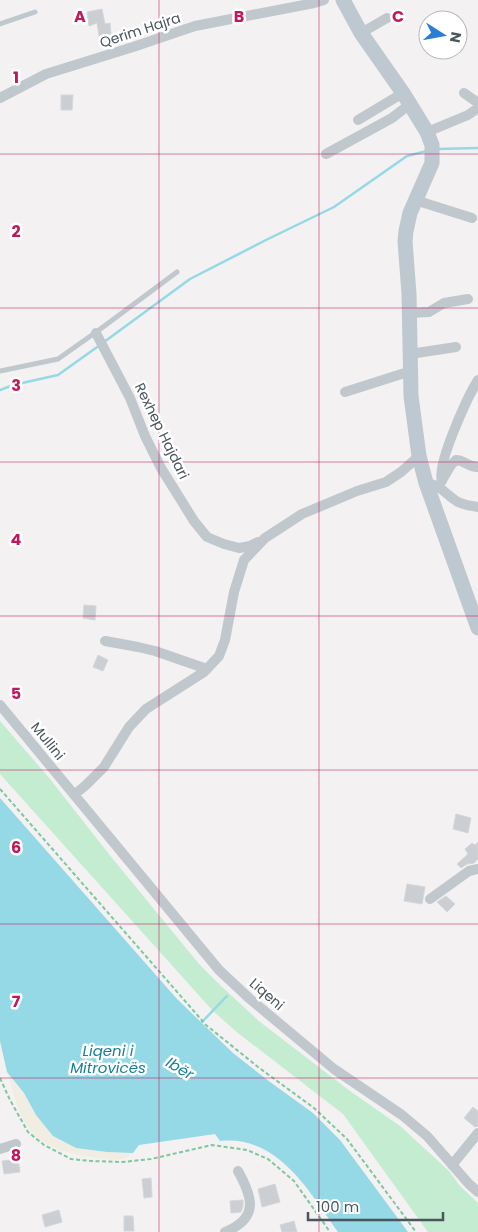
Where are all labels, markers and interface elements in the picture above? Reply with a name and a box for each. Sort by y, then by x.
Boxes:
text: A [74,5,86,28]
text: B [234,5,244,28]
text: C [392,5,404,28]
street label: Qerim Hajra [97,8,183,52]
north arrow [418,10,468,60]
text: N [445,30,467,45]
text: 1 [13,66,19,89]
text: 2 [11,220,21,243]
text: 3 [11,374,21,397]
street label: Rexhep Hajdari [130,379,194,483]
text: 4 [11,528,22,551]
text: 5 [11,682,21,705]
street label: Mullini [26,718,70,764]
text: 6 [11,836,21,859]
street label: Liqeni [245,973,289,1015]
text: 7 [12,990,21,1013]
water label: Liqeni i Mitrovicës [70,1040,146,1078]
water label: Ibër [162,1052,198,1085]
text: 8 [11,1144,21,1167]
scale bar [308,1190,443,1222]
text: 100 m [316,1196,359,1217]

